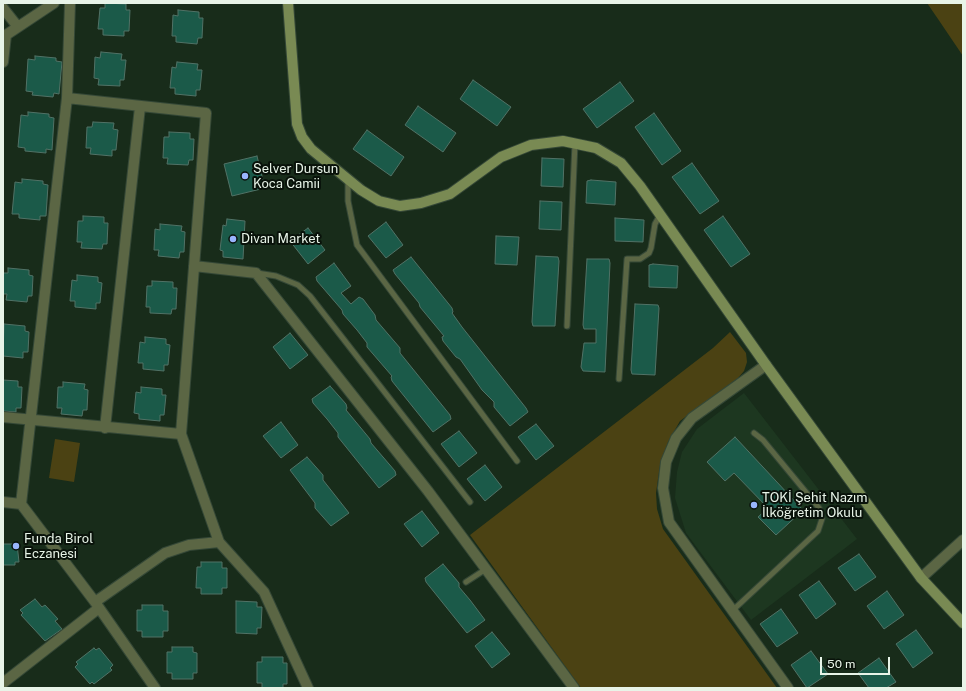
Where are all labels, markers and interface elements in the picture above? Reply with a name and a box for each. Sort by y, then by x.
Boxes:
place label: Selver Dursun Koca Camii [253,161,338,192]
marker: Selver Dursun Koca Camii [240,171,250,181]
place label: Divan Market [241,231,320,247]
marker: Divan Market [228,234,238,244]
place label: TOKİ Şehit Nazım İlköğretim Okulu [762,490,868,521]
marker: TOKİ Şehit Nazım İlköğretim Okulu [749,500,759,510]
place label: Funda Birol Eczanesi [24,531,93,562]
marker: Funda Birol Eczanesi [11,541,21,551]
scale bar [822,649,892,675]
text: 50 m [827,657,855,671]

